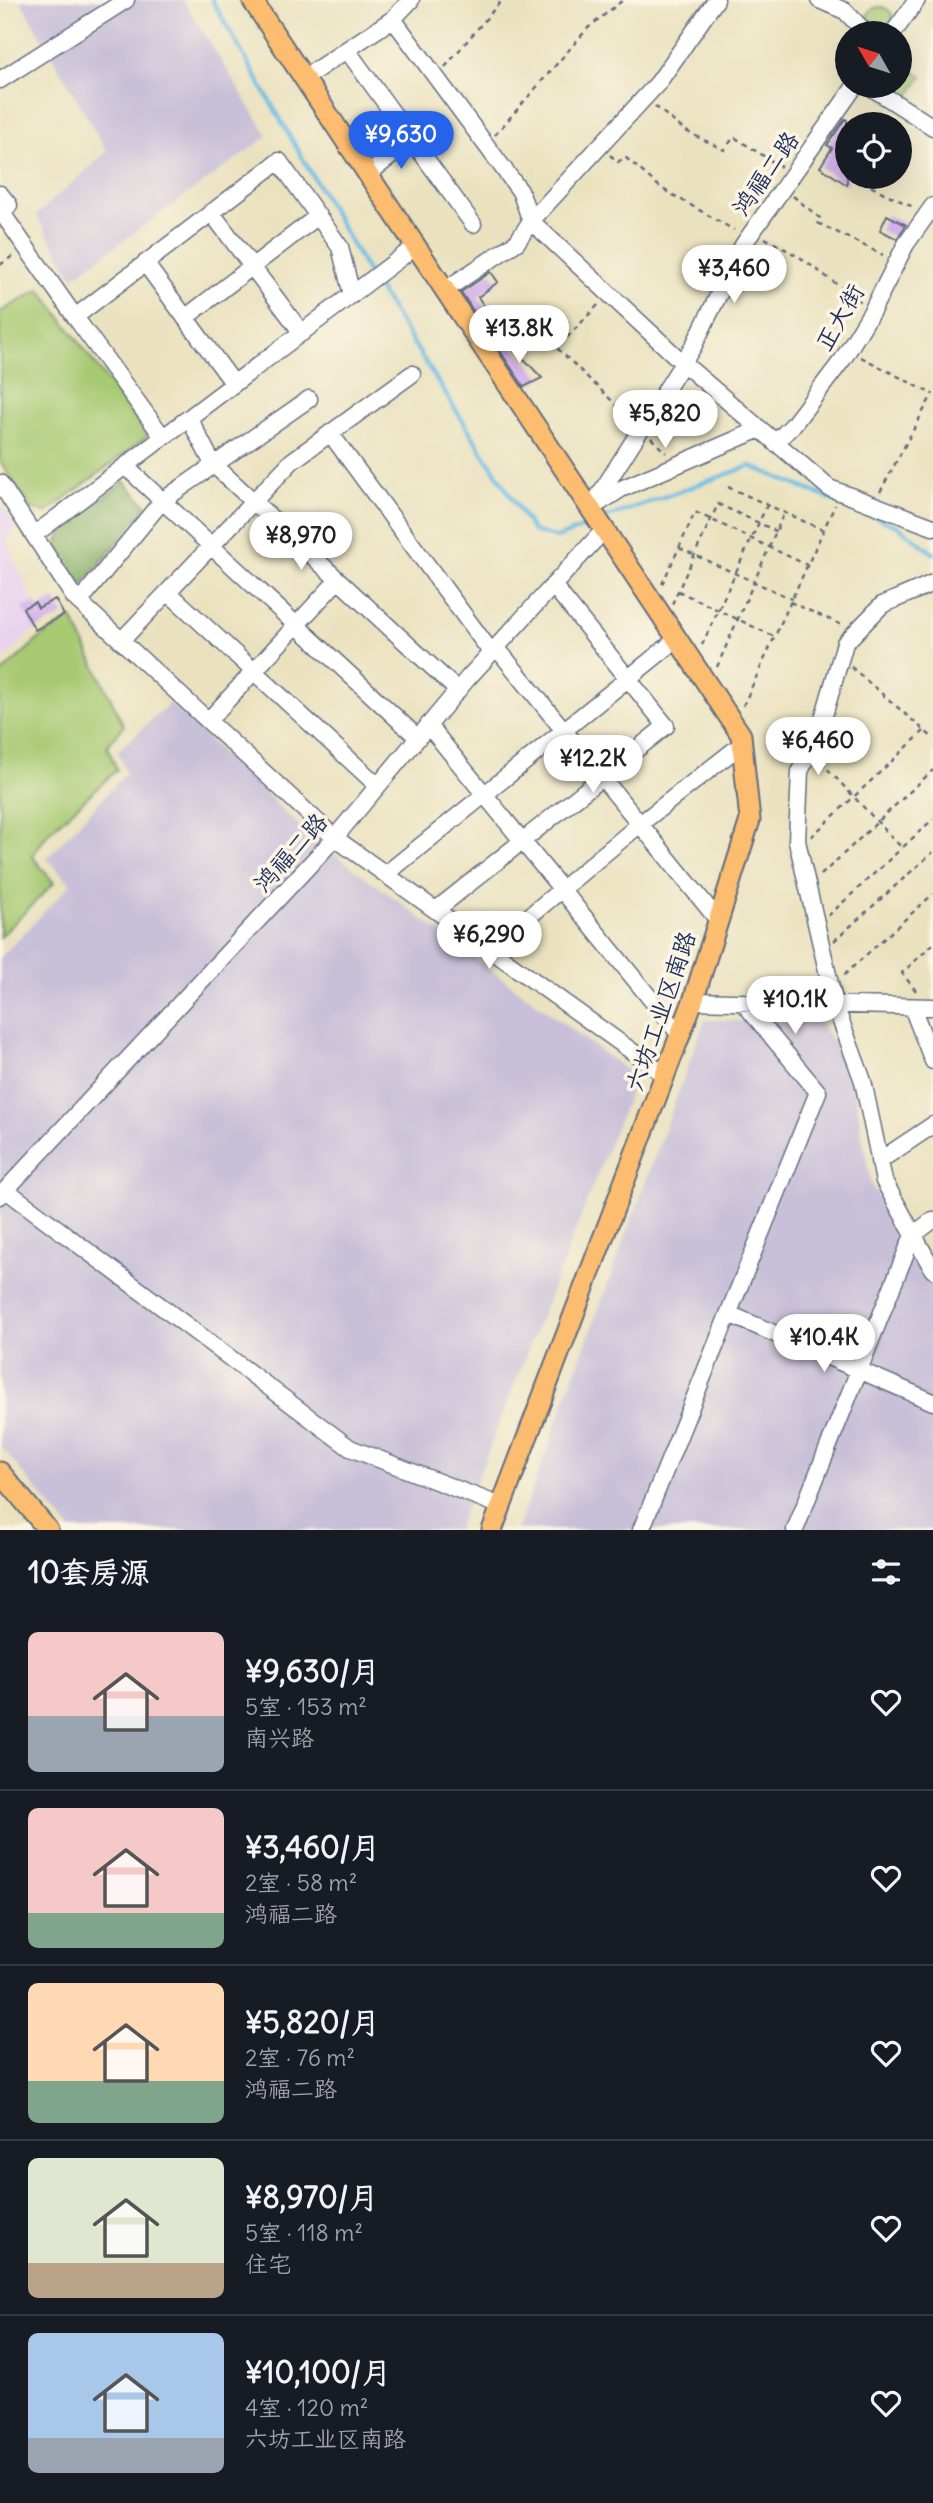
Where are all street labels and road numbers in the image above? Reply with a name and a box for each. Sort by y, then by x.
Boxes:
street label: 鸿福二路 [725,125,805,221]
street label: 正大街 [808,278,870,356]
street label: 鸿福二路 [247,806,333,898]
street label: 六坊工业区南路 [618,927,702,1095]

